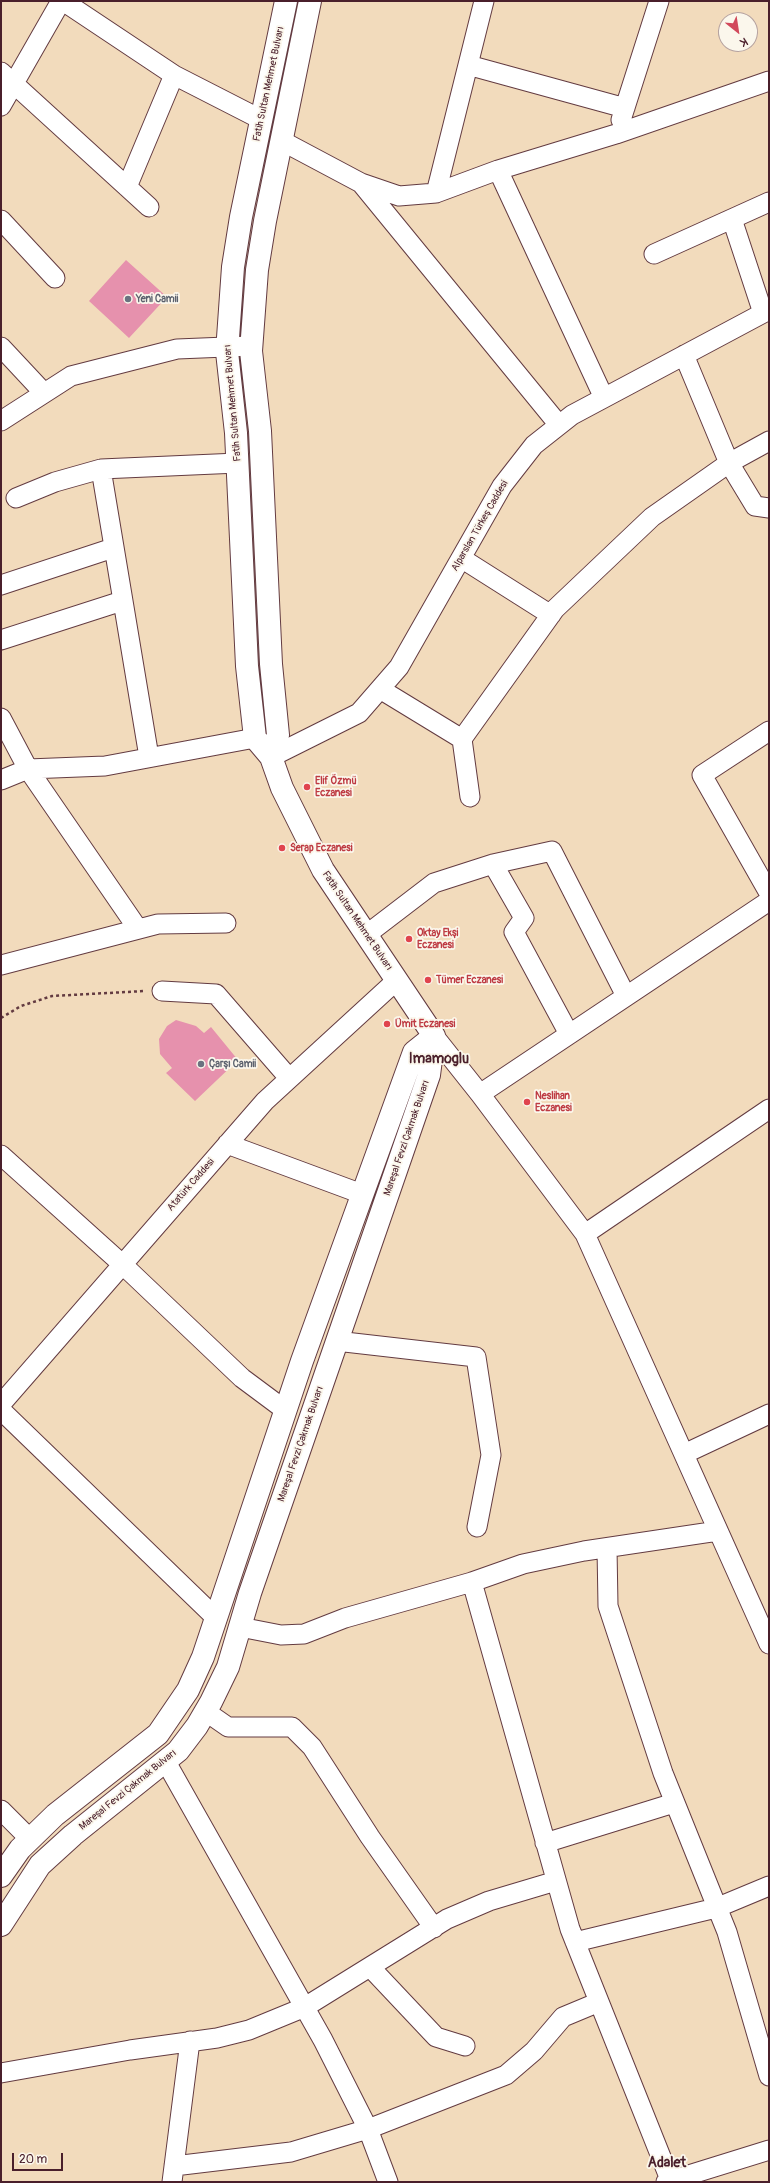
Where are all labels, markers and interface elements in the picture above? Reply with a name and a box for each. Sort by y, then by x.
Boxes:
north arrow [718,12,758,52]
street label: Fatih Sultan Mehmet Bulvarı [251,25,287,143]
text: K [738,35,750,49]
place label: Yeni Camii [136,293,178,305]
marker: Yeni Camii [123,294,133,304]
street label: Fatih Sultan Mehmet Bulvarı [222,344,244,462]
street label: Alparslan Türkeş Caddesi [449,478,511,574]
place label: Elif Özmü Eczanesi [315,775,357,798]
marker: Elif Özmü Eczanesi [302,782,312,792]
place label: Serap Eczanesi [290,842,353,854]
marker: Serap Eczanesi [277,843,287,853]
street label: Fatih Sultan Mehmet Bulvarı [319,869,395,973]
place label: Oktay Ekşi Eczanesi [417,927,458,950]
marker: Oktay Ekşi Eczanesi [404,934,414,944]
place label: Tümer Eczanesi [436,974,503,986]
marker: Tümer Eczanesi [423,975,433,985]
place label: Ümit Eczanesi [395,1018,455,1030]
marker: Ümit Eczanesi [382,1019,392,1029]
district label: Imamoglu [409,1051,469,1067]
place label: Çarşı Camii [209,1058,256,1070]
marker: Çarşı Camii [196,1059,206,1069]
street label: Mareşal Fevzi Çakmak Bulvarı [382,1079,432,1197]
place label: Neslihan Eczanesi [535,1090,572,1114]
marker: Neslihan Eczanesi [522,1097,532,1107]
street label: Atatürk Caddesi [165,1156,217,1214]
street label: Mareşal Fevzi Çakmak Bulvarı [276,1385,326,1503]
street label: Mareşal Fevzi Çakmak Bulvarı [77,1747,179,1833]
scale bar [14,2145,65,2171]
text: 20 m [19,2152,47,2167]
district label: Adalet [648,2155,686,2171]

